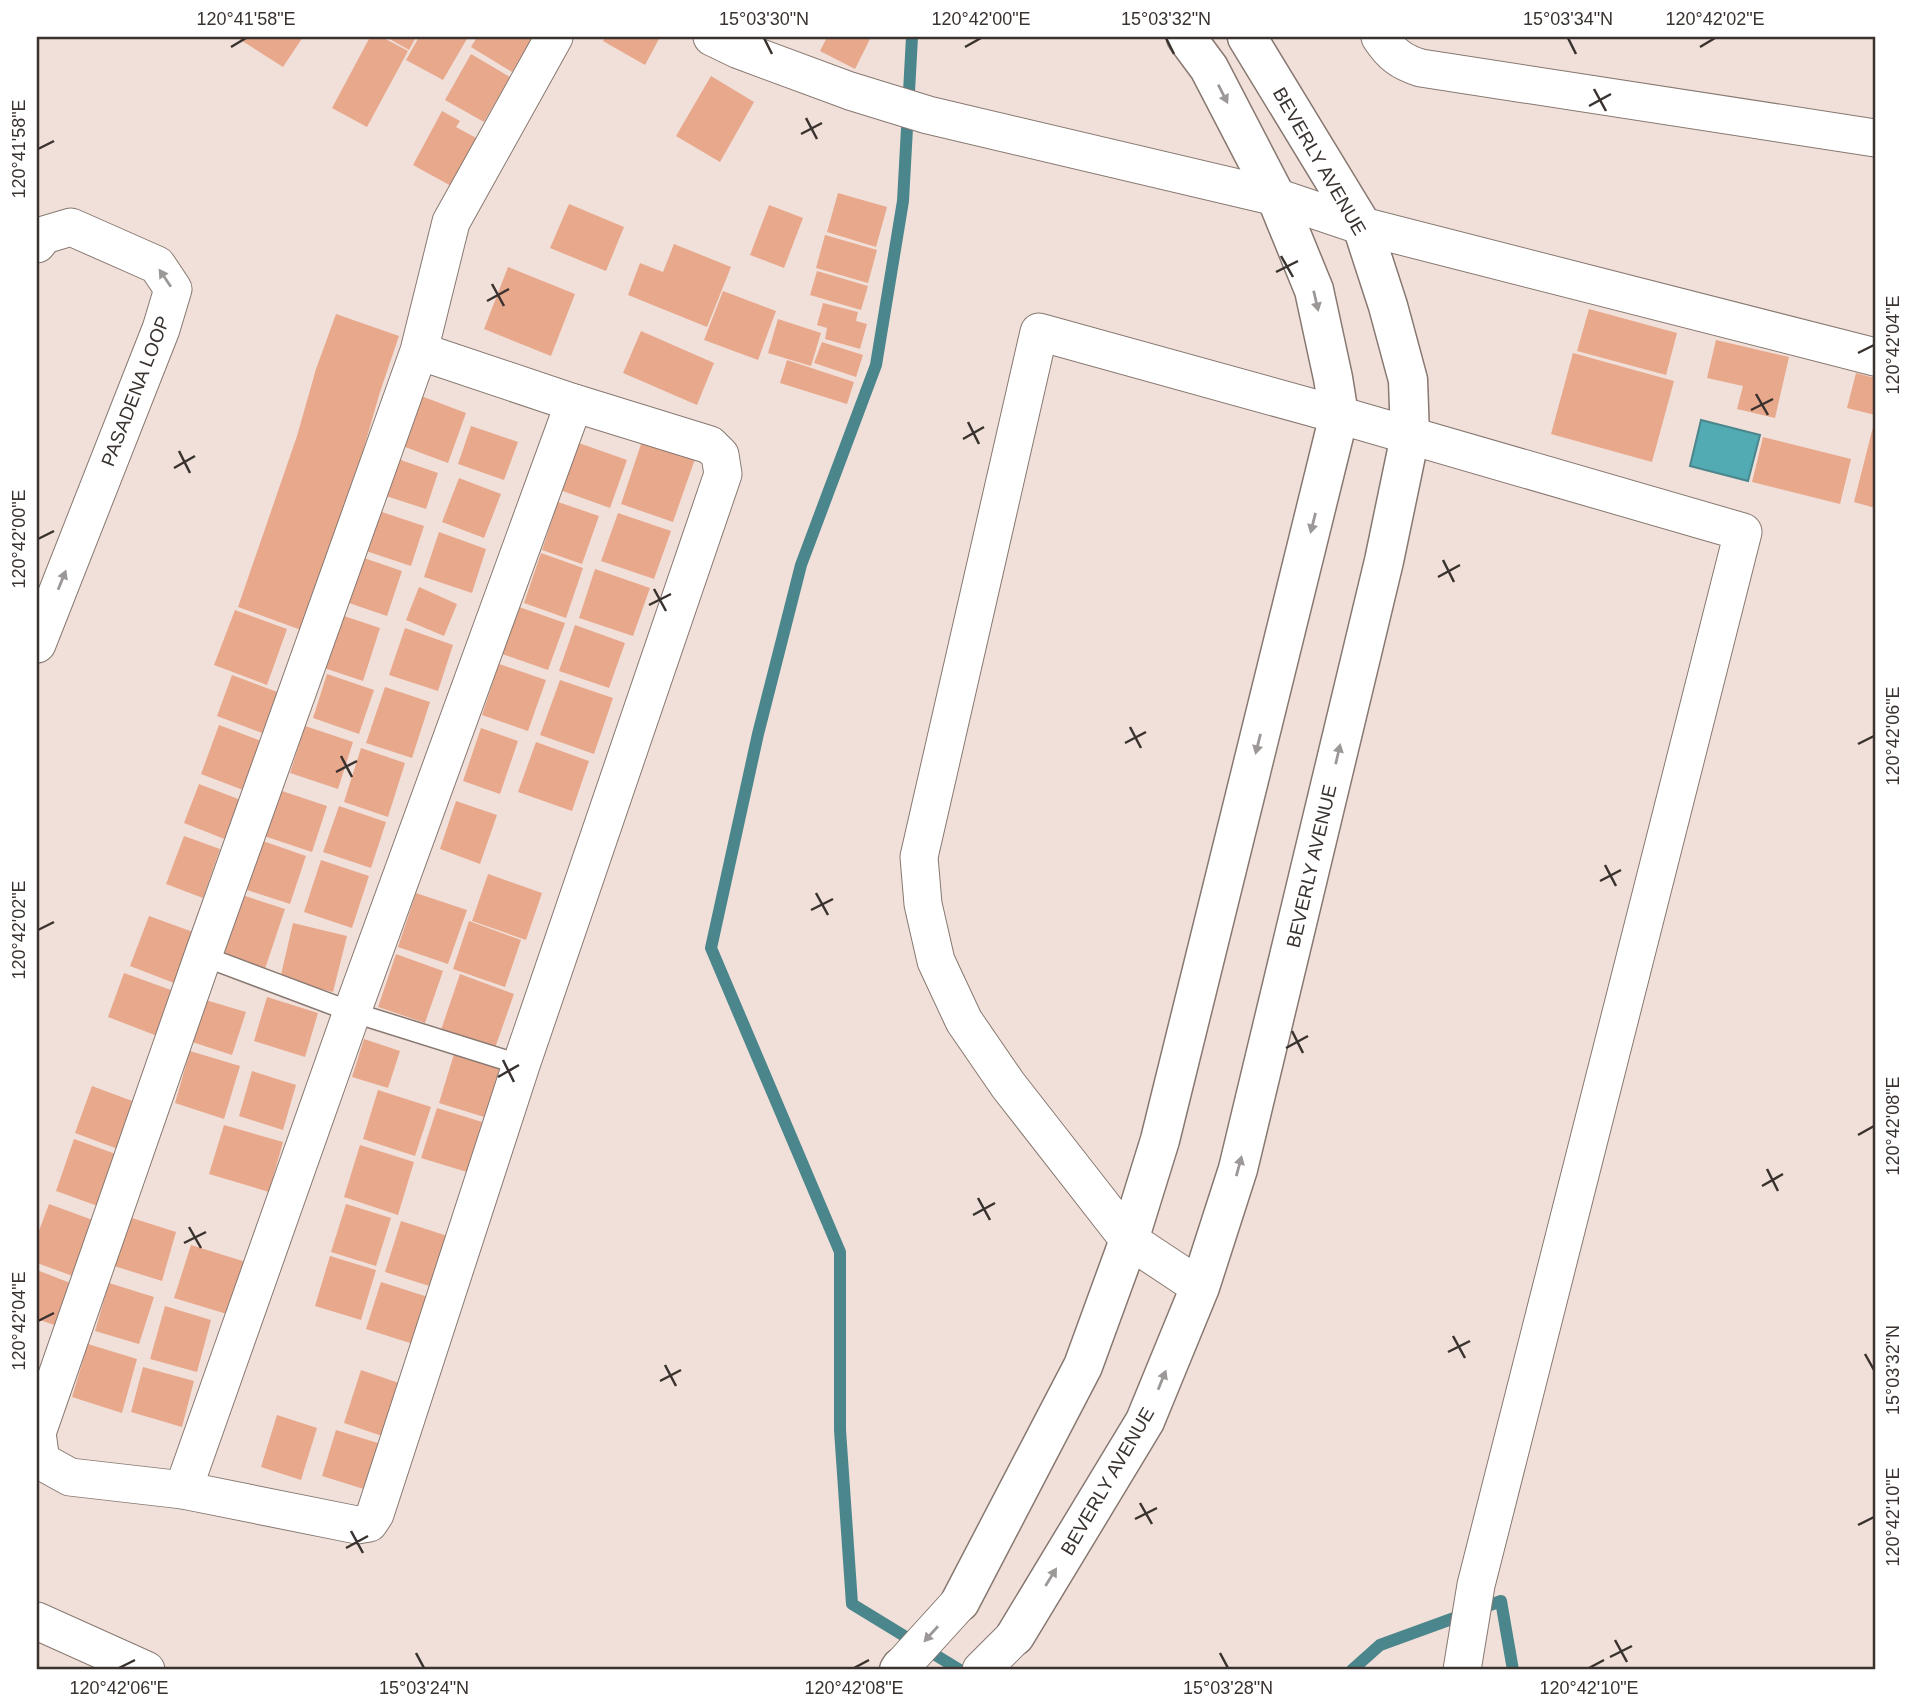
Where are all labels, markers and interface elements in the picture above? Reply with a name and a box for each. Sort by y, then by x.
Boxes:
text: 120°41'58"E [196,9,296,29]
text: 15°03'30"N [719,9,809,29]
text: 120°42'00"E [931,9,1031,29]
text: 15°03'32"N [1121,9,1211,29]
text: 15°03'34"N [1523,9,1613,29]
text: 120°42'02"E [1665,9,1765,29]
one-way arrow [1217,84,1228,104]
street label: BEVERLY AVENUE [1269,84,1370,239]
text: 120°41'58"E [9,99,29,199]
one-way arrow [158,269,172,287]
one-way arrow [1311,290,1322,312]
text: 120°42'04"E [1883,295,1903,395]
street label: PASADENA LOOP [97,313,174,469]
text: 120°42'00"E [9,489,29,589]
one-way arrow [1307,512,1318,534]
one-way arrow [56,570,67,591]
text: 120°42'06"E [1883,686,1903,786]
one-way arrow [1252,733,1263,755]
one-way arrow [1333,743,1344,765]
street label: BEVERLY AVENUE [1282,782,1340,950]
text: 120°42'02"E [9,880,29,980]
text: 120°42'08"E [1883,1076,1903,1176]
one-way arrow [1234,1155,1244,1176]
text: 120°42'04"E [9,1271,29,1371]
text: 15°03'32"N [1883,1325,1903,1415]
one-way arrow [1157,1369,1168,1390]
street label: BEVERLY AVENUE [1057,1404,1158,1559]
text: 120°42'10"E [1883,1467,1903,1567]
one-way arrow [1044,1568,1057,1587]
one-way arrow [923,1625,939,1642]
text: 120°42'06"E [69,1678,169,1698]
text: 15°03'24"N [379,1678,469,1698]
text: 120°42'08"E [804,1678,904,1698]
text: 15°03'28"N [1183,1678,1273,1698]
text: 120°42'10"E [1539,1678,1639,1698]

